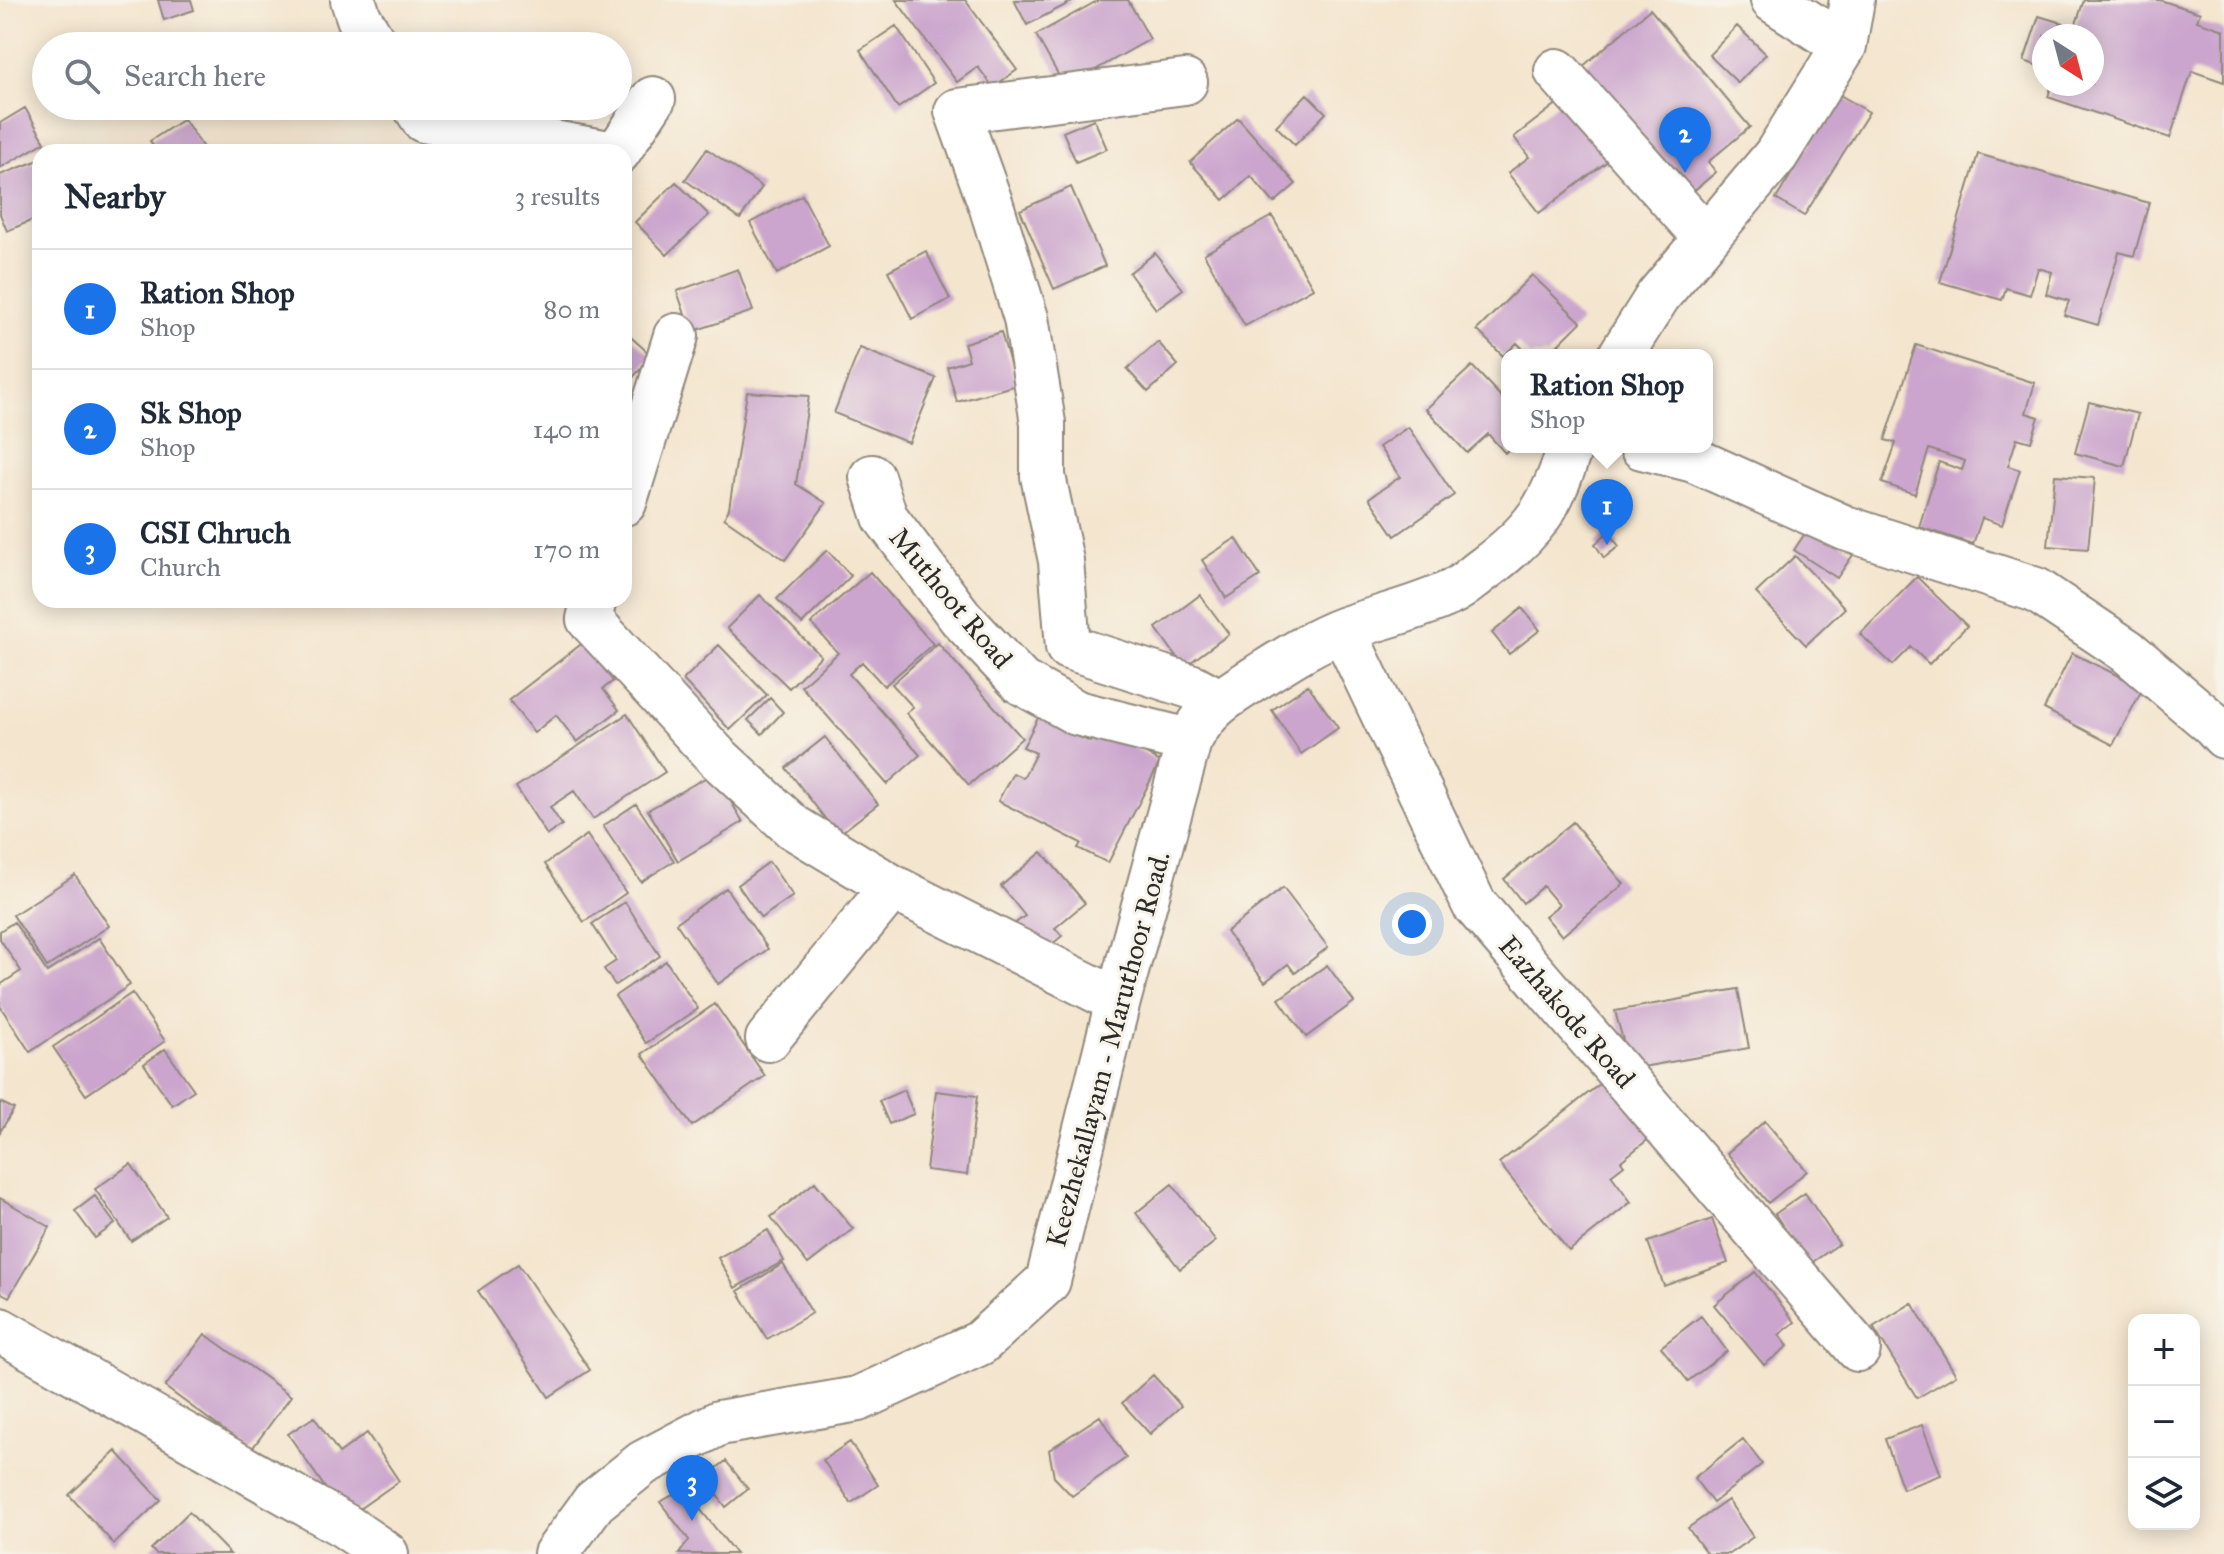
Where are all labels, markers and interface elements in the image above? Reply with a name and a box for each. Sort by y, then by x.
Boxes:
north arrow [2032,24,2104,96]
search box [32,32,632,120]
icon: search [60,54,104,98]
text: Search here [124,58,266,94]
pin: 2 [1659,107,1711,173]
text: Nearby [64,176,166,217]
text: 3 results [515,180,600,212]
text: Ration Shop [140,275,295,311]
text: 1 [85,293,95,325]
text: 80 m [544,293,600,325]
text: Shop [140,311,196,343]
popup [1501,349,1713,453]
text: Ration Shop [1530,367,1684,403]
text: Sk Shop [140,395,242,431]
text: Shop [1530,403,1585,435]
text: 2 [84,413,96,445]
text: 140 m [533,413,600,445]
text: Shop [140,431,196,463]
pin: 1 [1581,479,1633,545]
text: CSI Chruch [140,515,291,551]
street label: Muthoot Road [882,520,1020,676]
text: 3 [85,533,95,565]
text: 170 m [533,533,600,565]
text: Church [140,551,221,583]
street label: Keezhekallayam - Maruthoor Road. [1038,847,1178,1251]
your location [1392,904,1432,944]
street label: Eazhakode Road [1491,929,1643,1095]
map controls [2128,1314,2200,1530]
button: + [2128,1314,2200,1386]
button: − [2128,1386,2200,1458]
pin: 3 [666,1455,718,1521]
button: layers [2128,1458,2200,1530]

